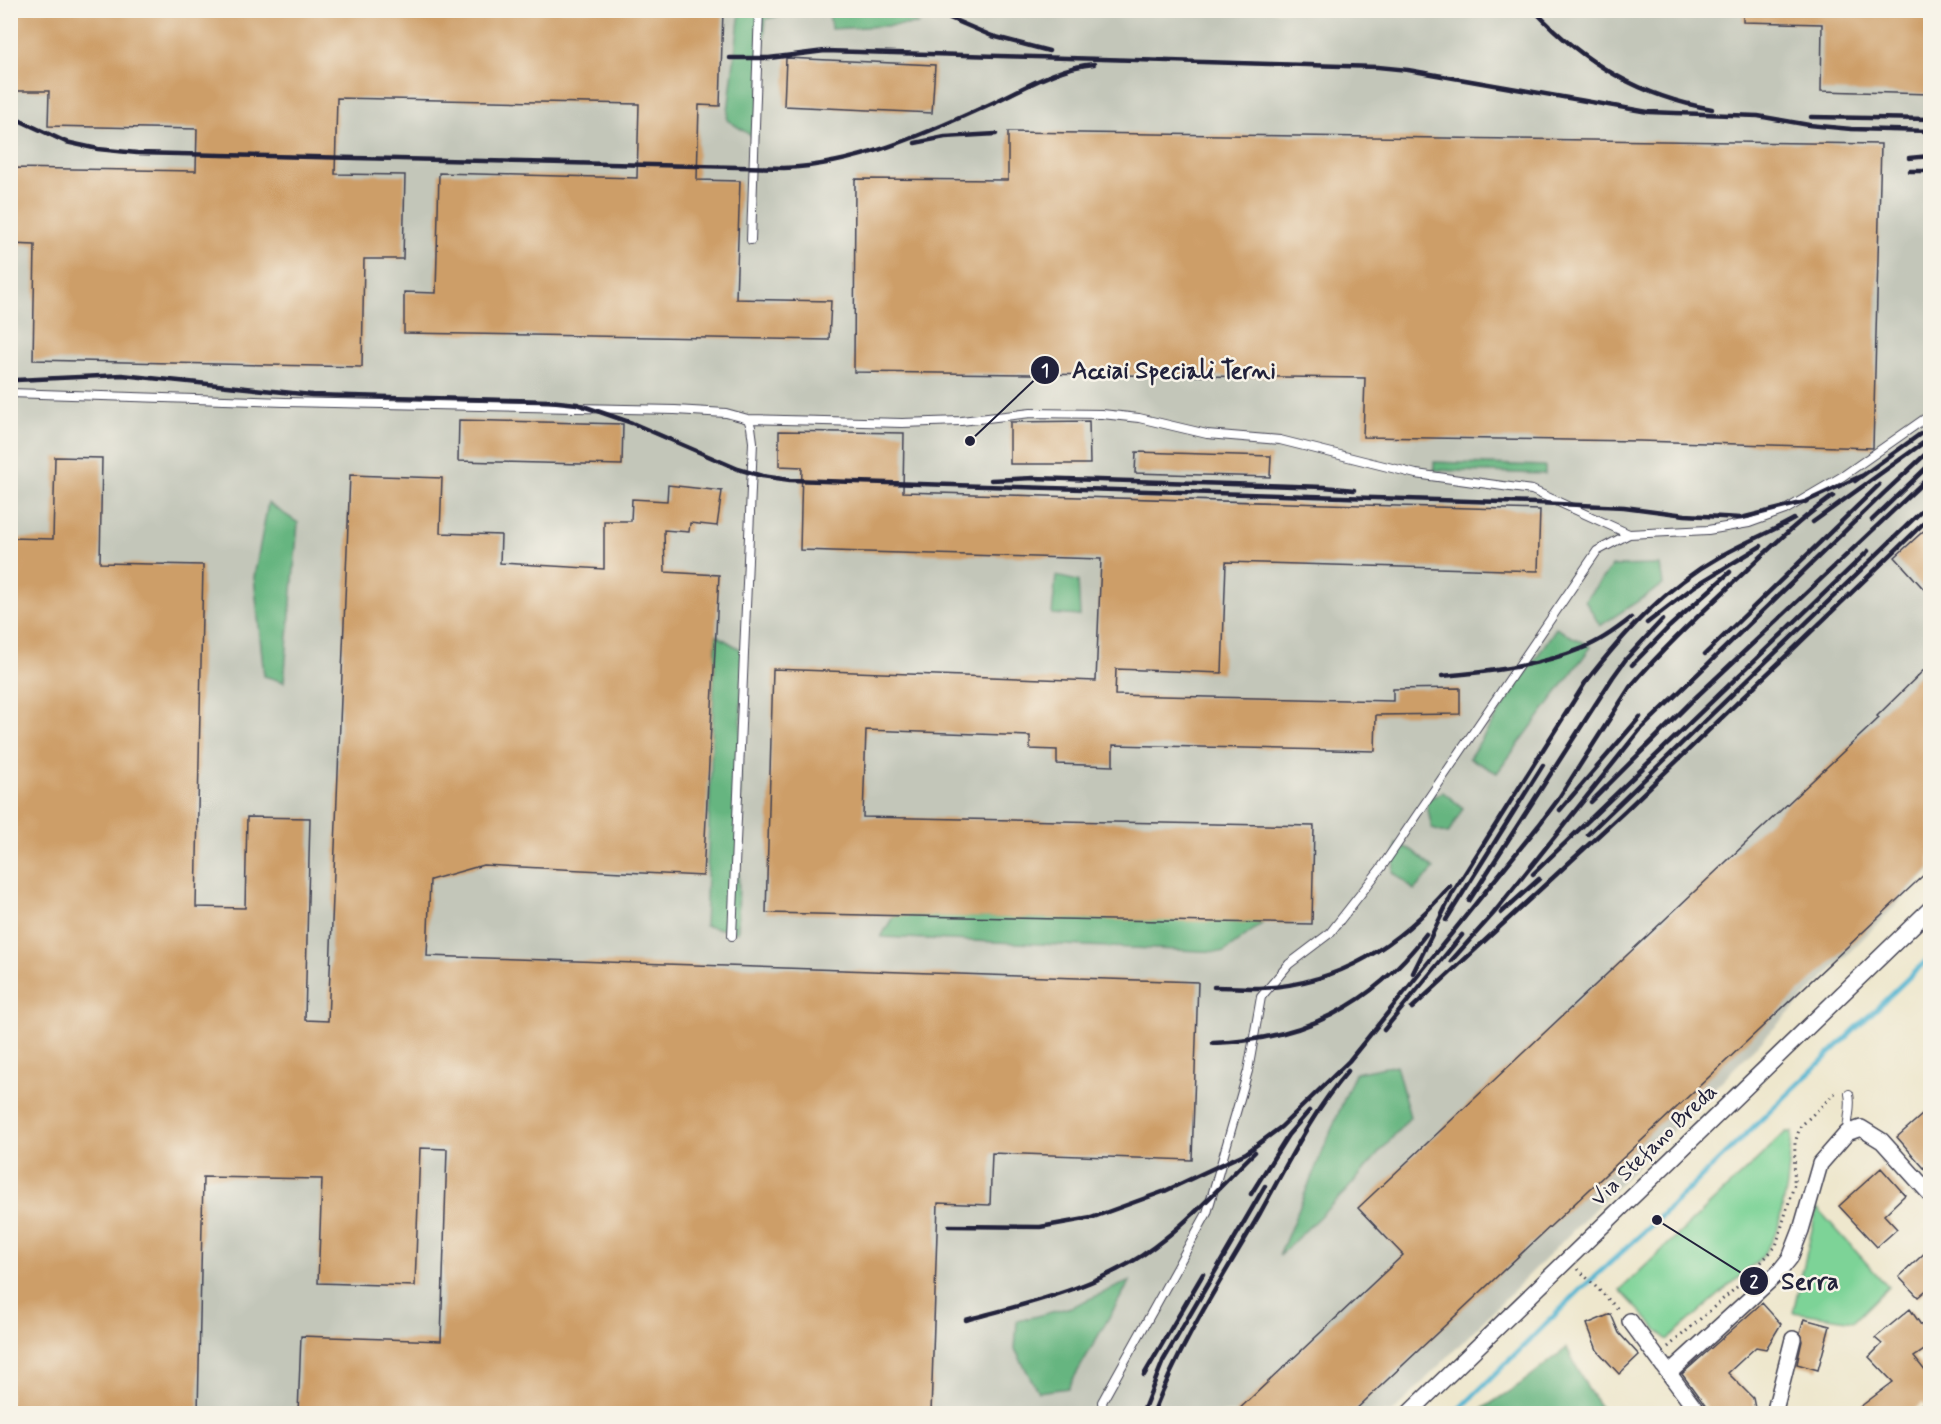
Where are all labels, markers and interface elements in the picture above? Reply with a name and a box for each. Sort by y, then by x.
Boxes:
callout: Acciai Speciali Terni [1030,349,1287,391]
text: Acciai Speciali Terni [1072,356,1276,387]
text: 1 [1041,359,1049,383]
street label: Via Stefano Breda [1585,1078,1724,1213]
callout: Serra [1739,1260,1850,1302]
text: Serra [1781,1267,1839,1298]
text: 2 [1750,1270,1759,1294]

